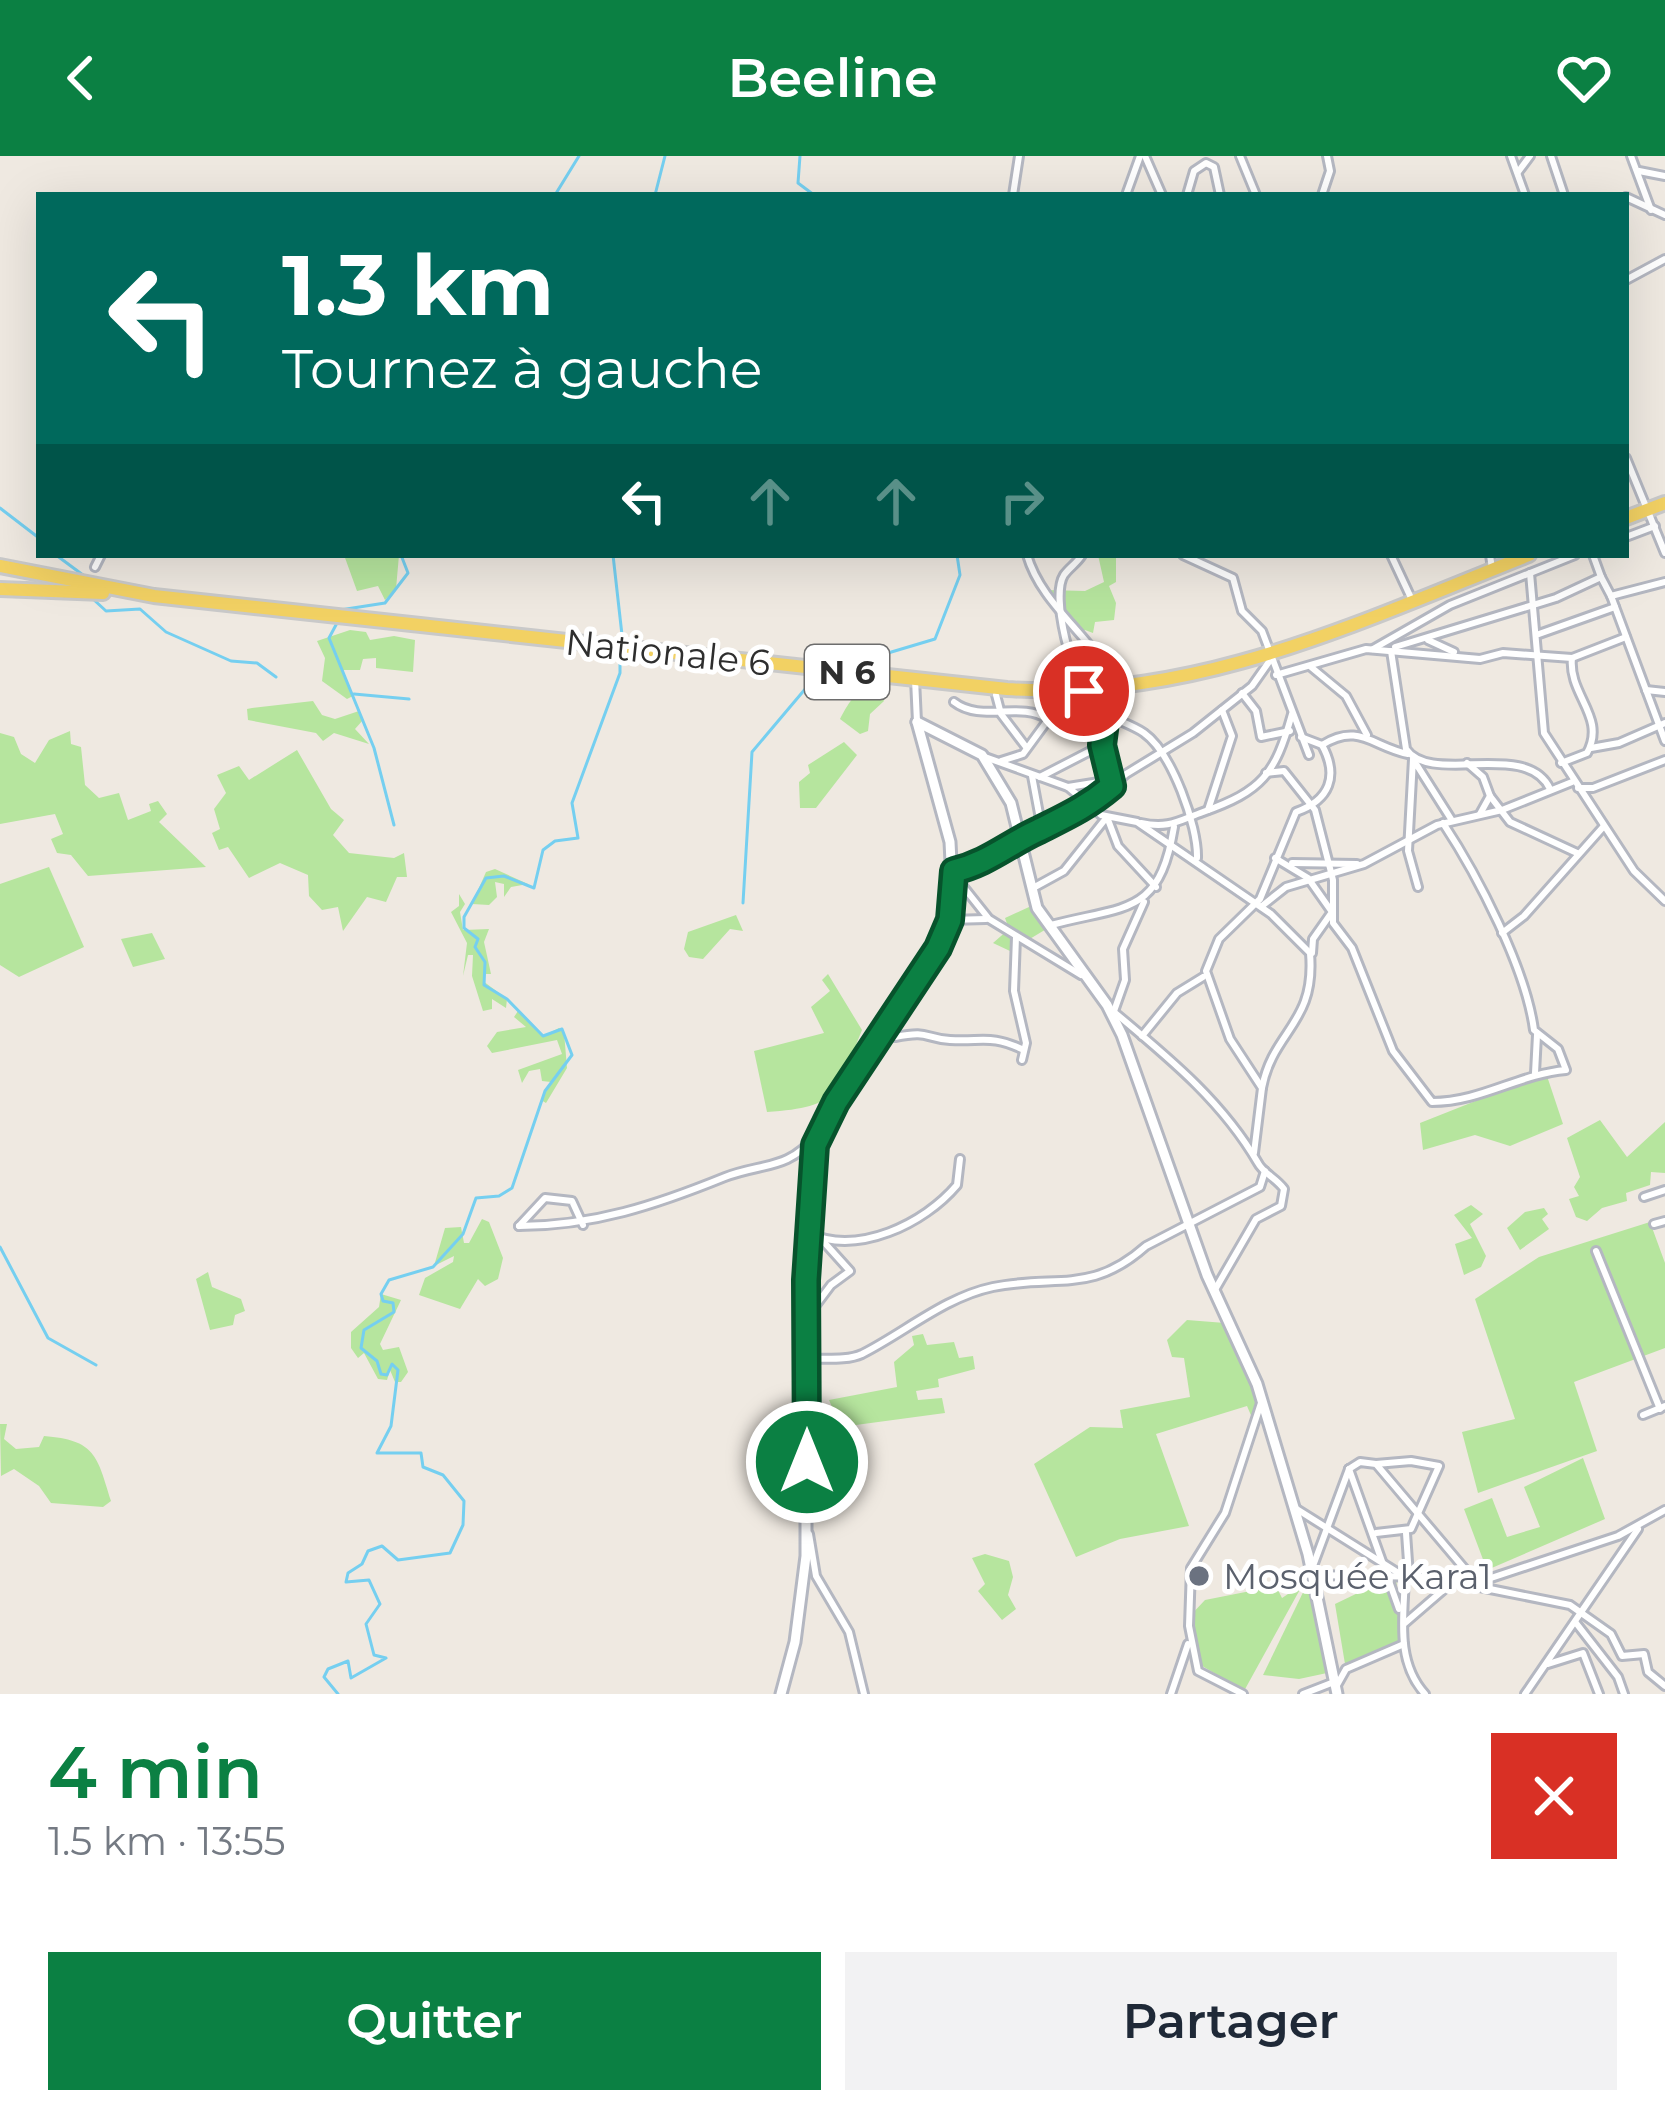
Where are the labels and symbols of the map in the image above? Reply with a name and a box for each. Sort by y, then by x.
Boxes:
street label: Nationale 6 [563,619,773,685]
pin [1033,640,1135,742]
road number: N 6 [805,645,889,699]
position arrow [744,1399,870,1525]
place label: Mosquée Kara1 [1223,1554,1492,1598]
marker: Mosquée Kara1 [1186,1563,1212,1589]

